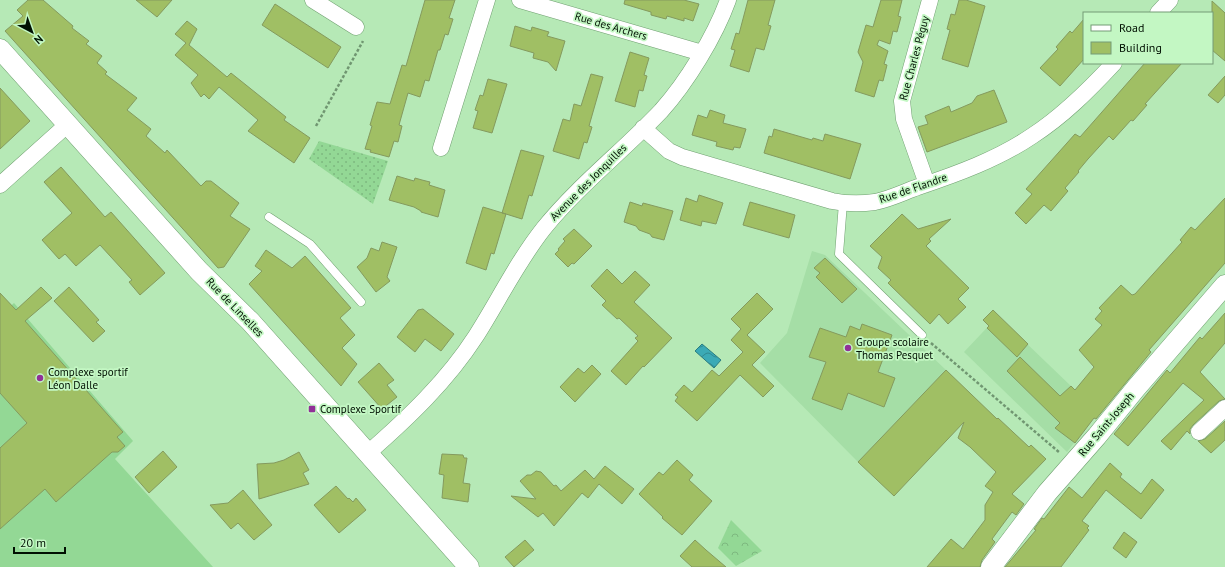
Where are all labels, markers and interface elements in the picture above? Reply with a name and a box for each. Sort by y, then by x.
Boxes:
street label: Rue des Archers [573,9,649,43]
north arrow [12,12,52,52]
legend [1083,12,1213,64]
street label: Rue Charles Péguy [896,13,932,102]
text: Road [1119,20,1144,35]
text: N [31,32,46,47]
text: Building [1119,40,1162,55]
street label: Avenue des Jonquilles [547,140,630,223]
street label: Rue de Flandre [877,170,949,206]
street label: Rue de Linselles [203,274,267,340]
place label: Groupe scolaire Thomas Pesquet [856,335,933,362]
marker: Groupe scolaire Thomas Pesquet [843,343,853,353]
place label: Complexe sportif Léon Dalle [48,365,128,392]
marker: Complexe sportif Léon Dalle [35,373,45,383]
street label: Rue Saint-Joseph [1075,389,1137,459]
place label: Complexe Sportif [320,402,402,416]
marker: Complexe Sportif [307,404,317,414]
scale bar [14,529,65,555]
text: 20 m [20,535,46,550]

